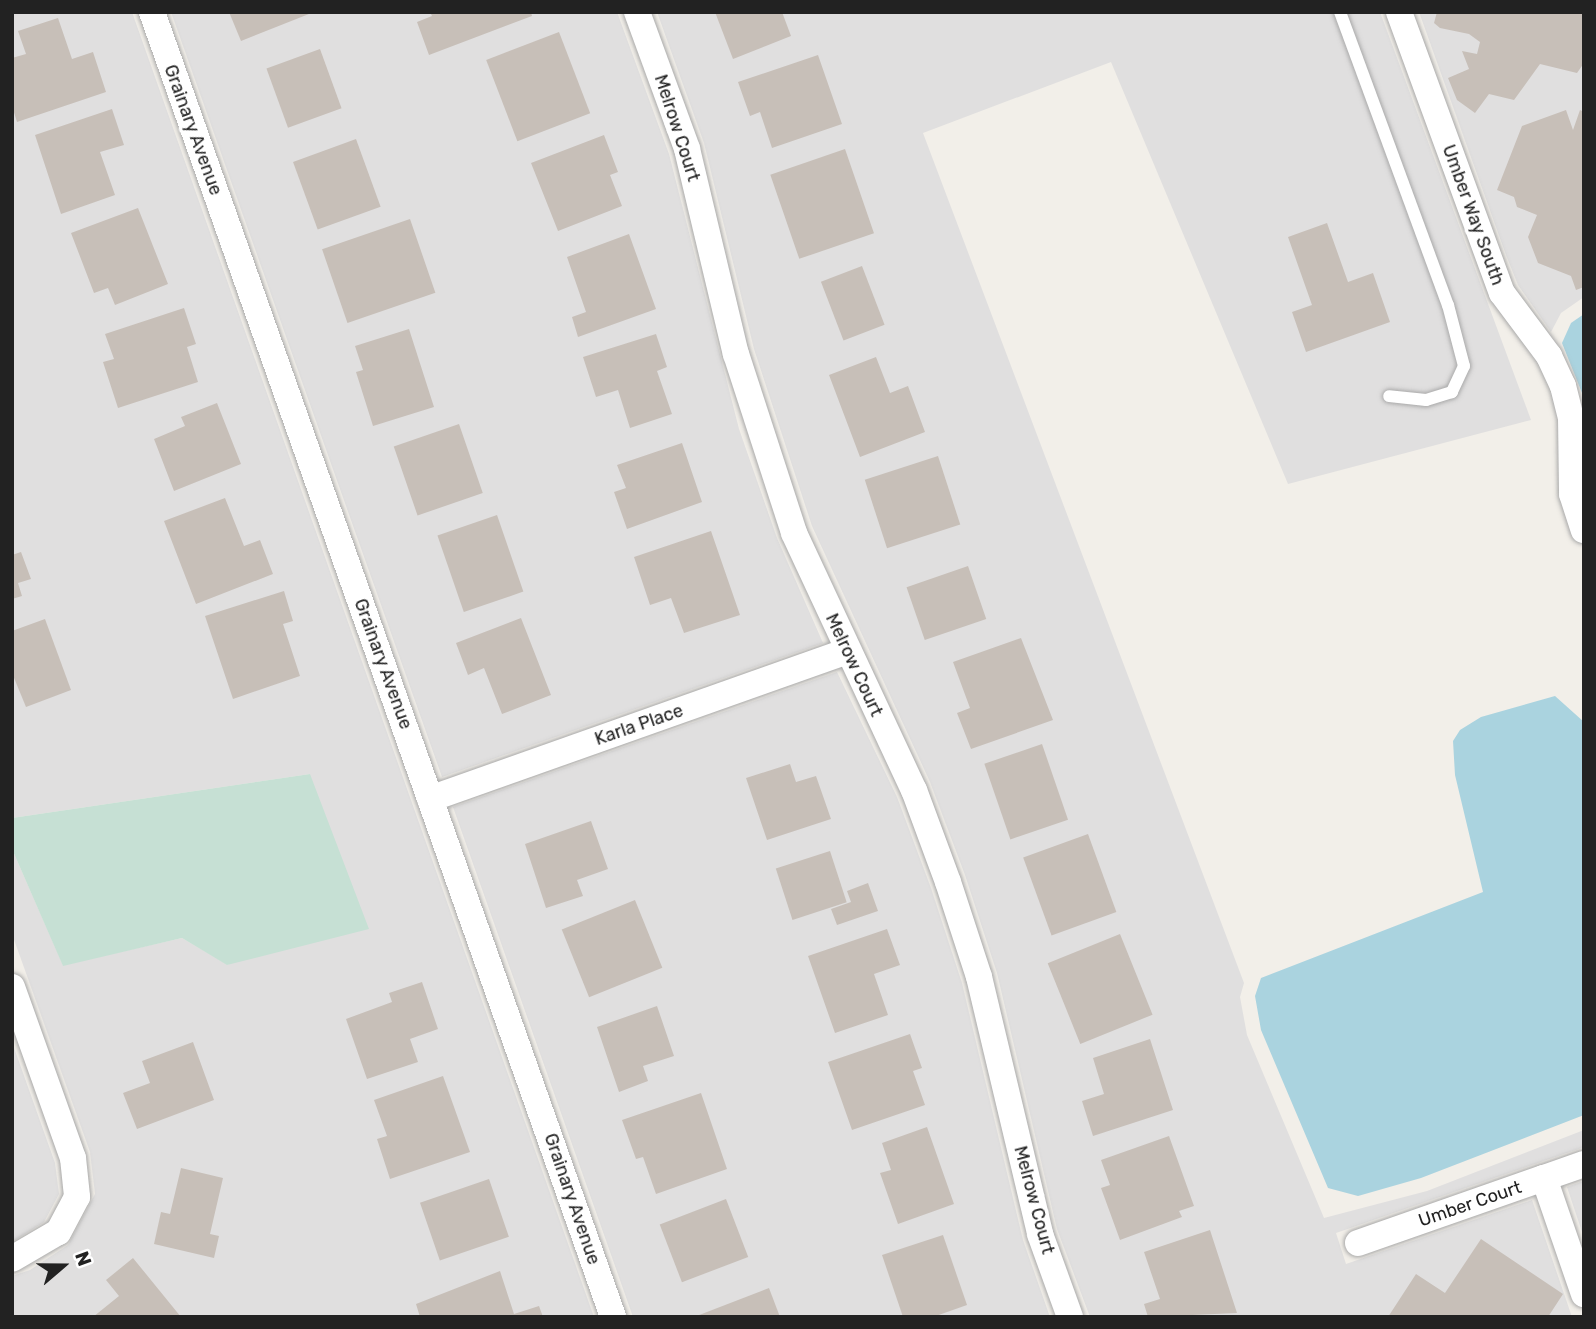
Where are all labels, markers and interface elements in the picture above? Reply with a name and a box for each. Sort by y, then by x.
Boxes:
street label: Grainary Avenue [159,61,227,199]
street label: Melrow Court [650,72,704,184]
street label: Umber Way South [1437,141,1509,289]
street label: Grainary Avenue [349,595,417,733]
street label: Melrow Court [821,610,887,720]
street label: Karla Place [592,700,686,750]
street label: Grainary Avenue [539,1130,605,1268]
street label: Melrow Court [1009,1143,1059,1257]
street label: Umber Court [1416,1176,1524,1232]
north arrow [28,1231,98,1301]
text: N [70,1248,96,1269]

